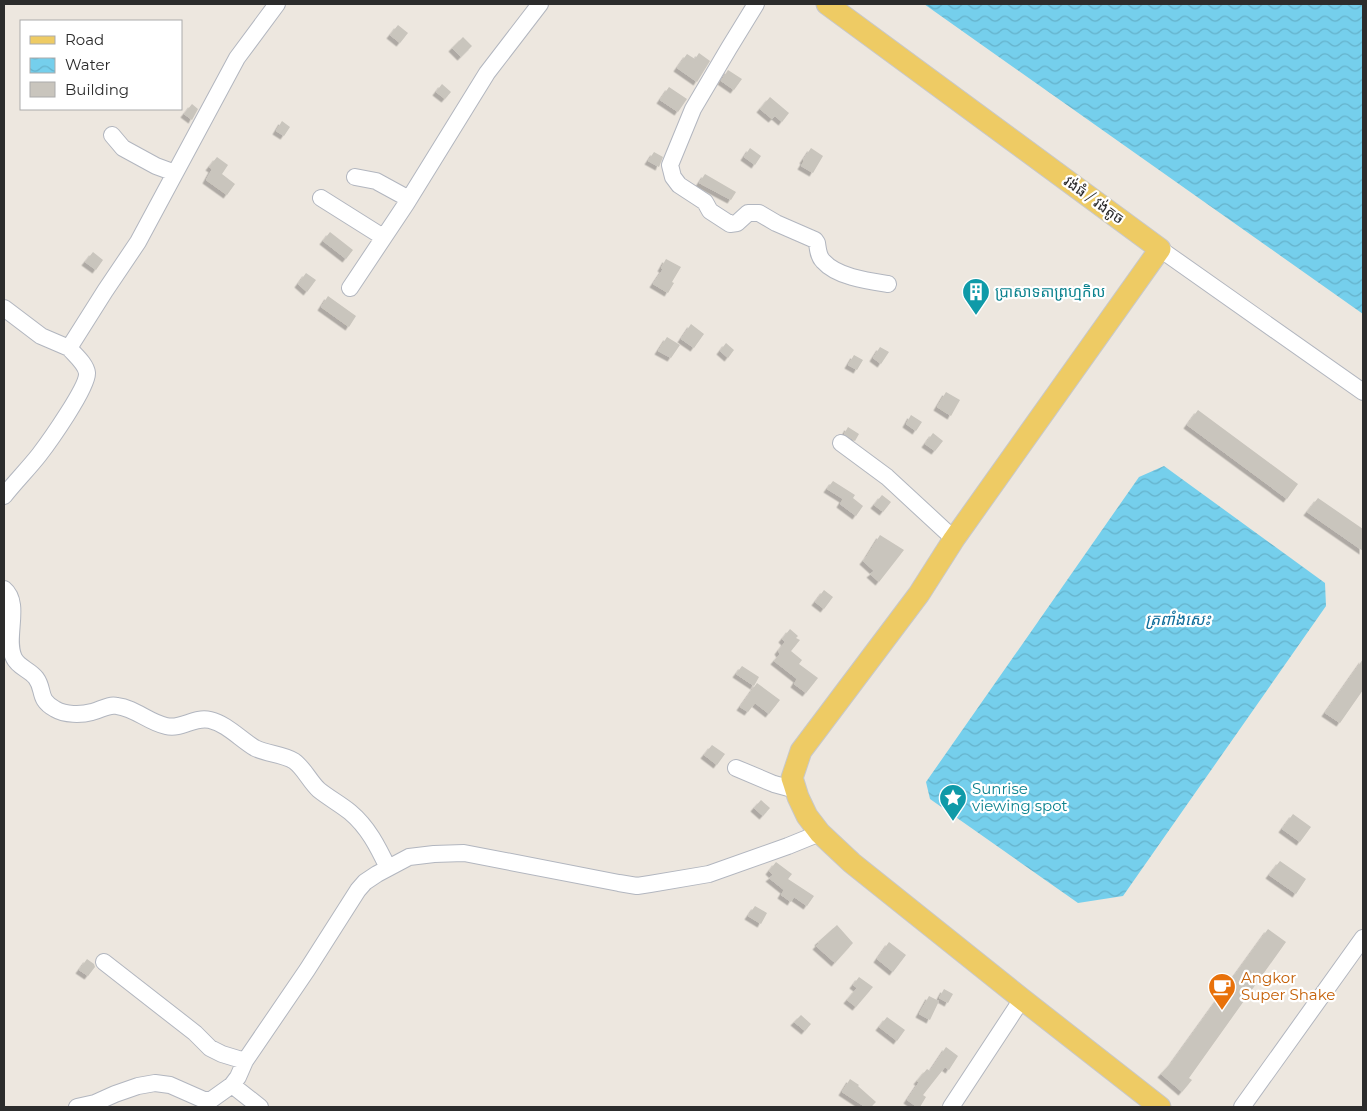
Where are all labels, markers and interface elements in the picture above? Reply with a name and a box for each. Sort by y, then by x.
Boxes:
legend [20,20,182,110]
text: Road [65,30,104,49]
text: Water [65,55,111,74]
text: Building [65,80,129,99]
street label: វង់ធំ / វង់តូច [1060,171,1128,228]
building icon: ប្រាសាទតាព្រហ្មកិល [961,277,991,316]
place label: ប្រាសាទតាព្រហ្មកិល [995,282,1105,301]
water label: ត្រពាំងសេះ [1145,610,1211,629]
place label: Sunrise viewing spot [972,779,1068,815]
place icon: Sunrise viewing spot [938,783,968,822]
place label: Angkor Super Shake [1241,968,1335,1004]
cafe icon: Angkor Super Shake [1207,972,1237,1011]

